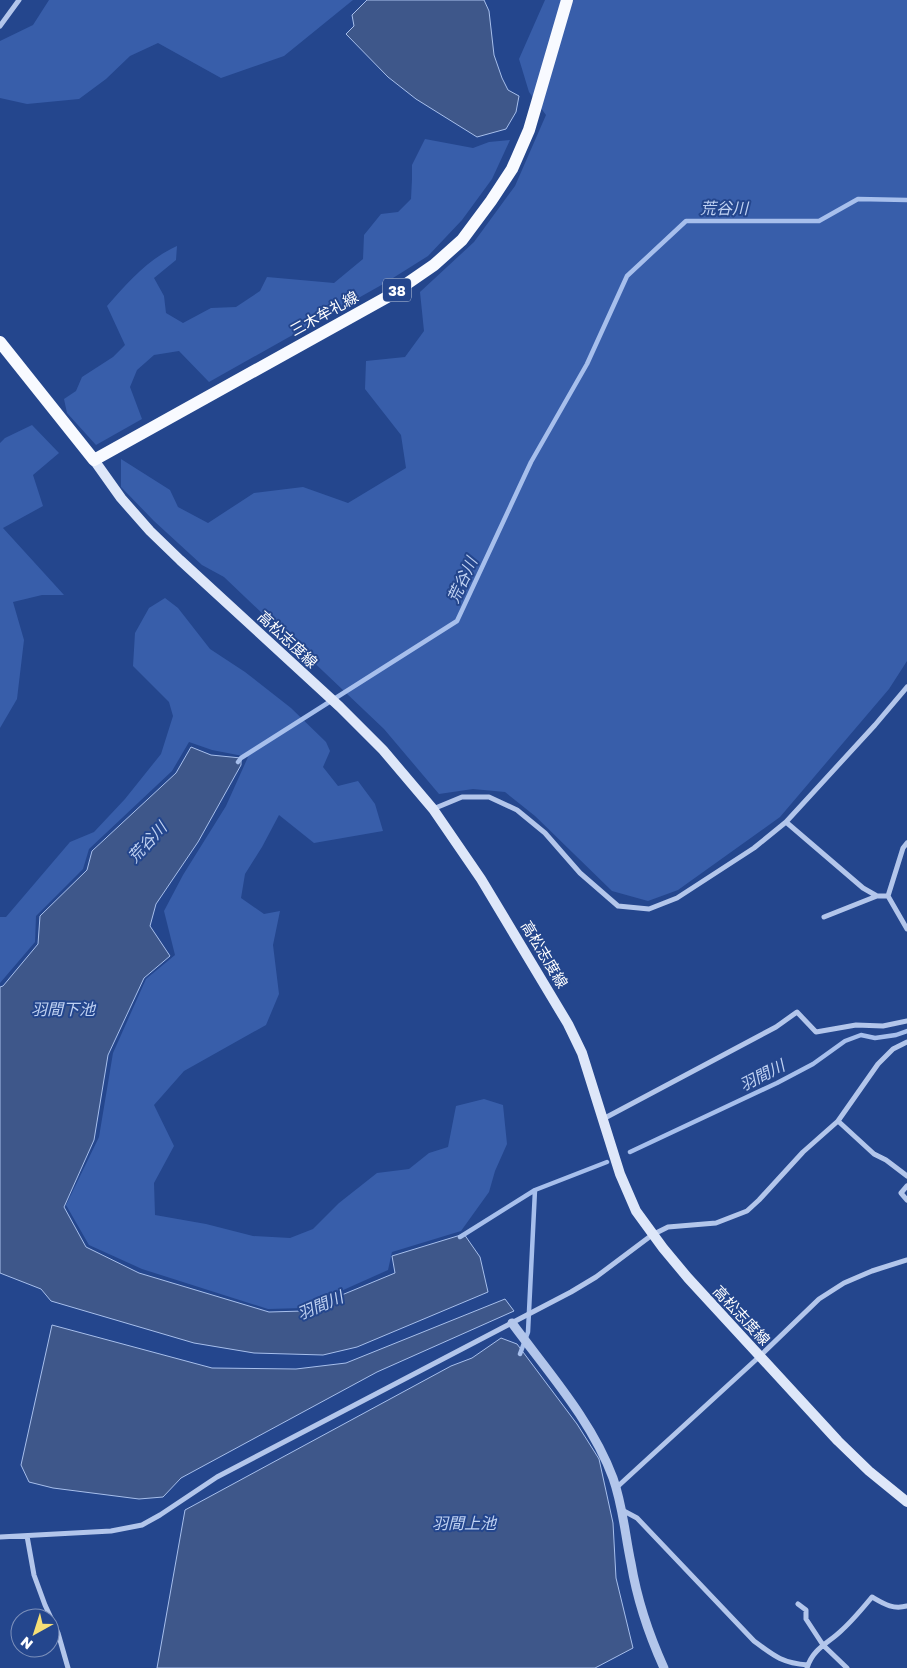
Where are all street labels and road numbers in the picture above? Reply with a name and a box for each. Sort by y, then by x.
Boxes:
road number: 38 [383,278,411,302]
street label: 三木牟礼線 [287,287,361,339]
street label: 高松志度線 [254,607,322,671]
street label: 高松志度線 [518,917,572,991]
street label: 高松志度線 [710,1281,774,1349]

